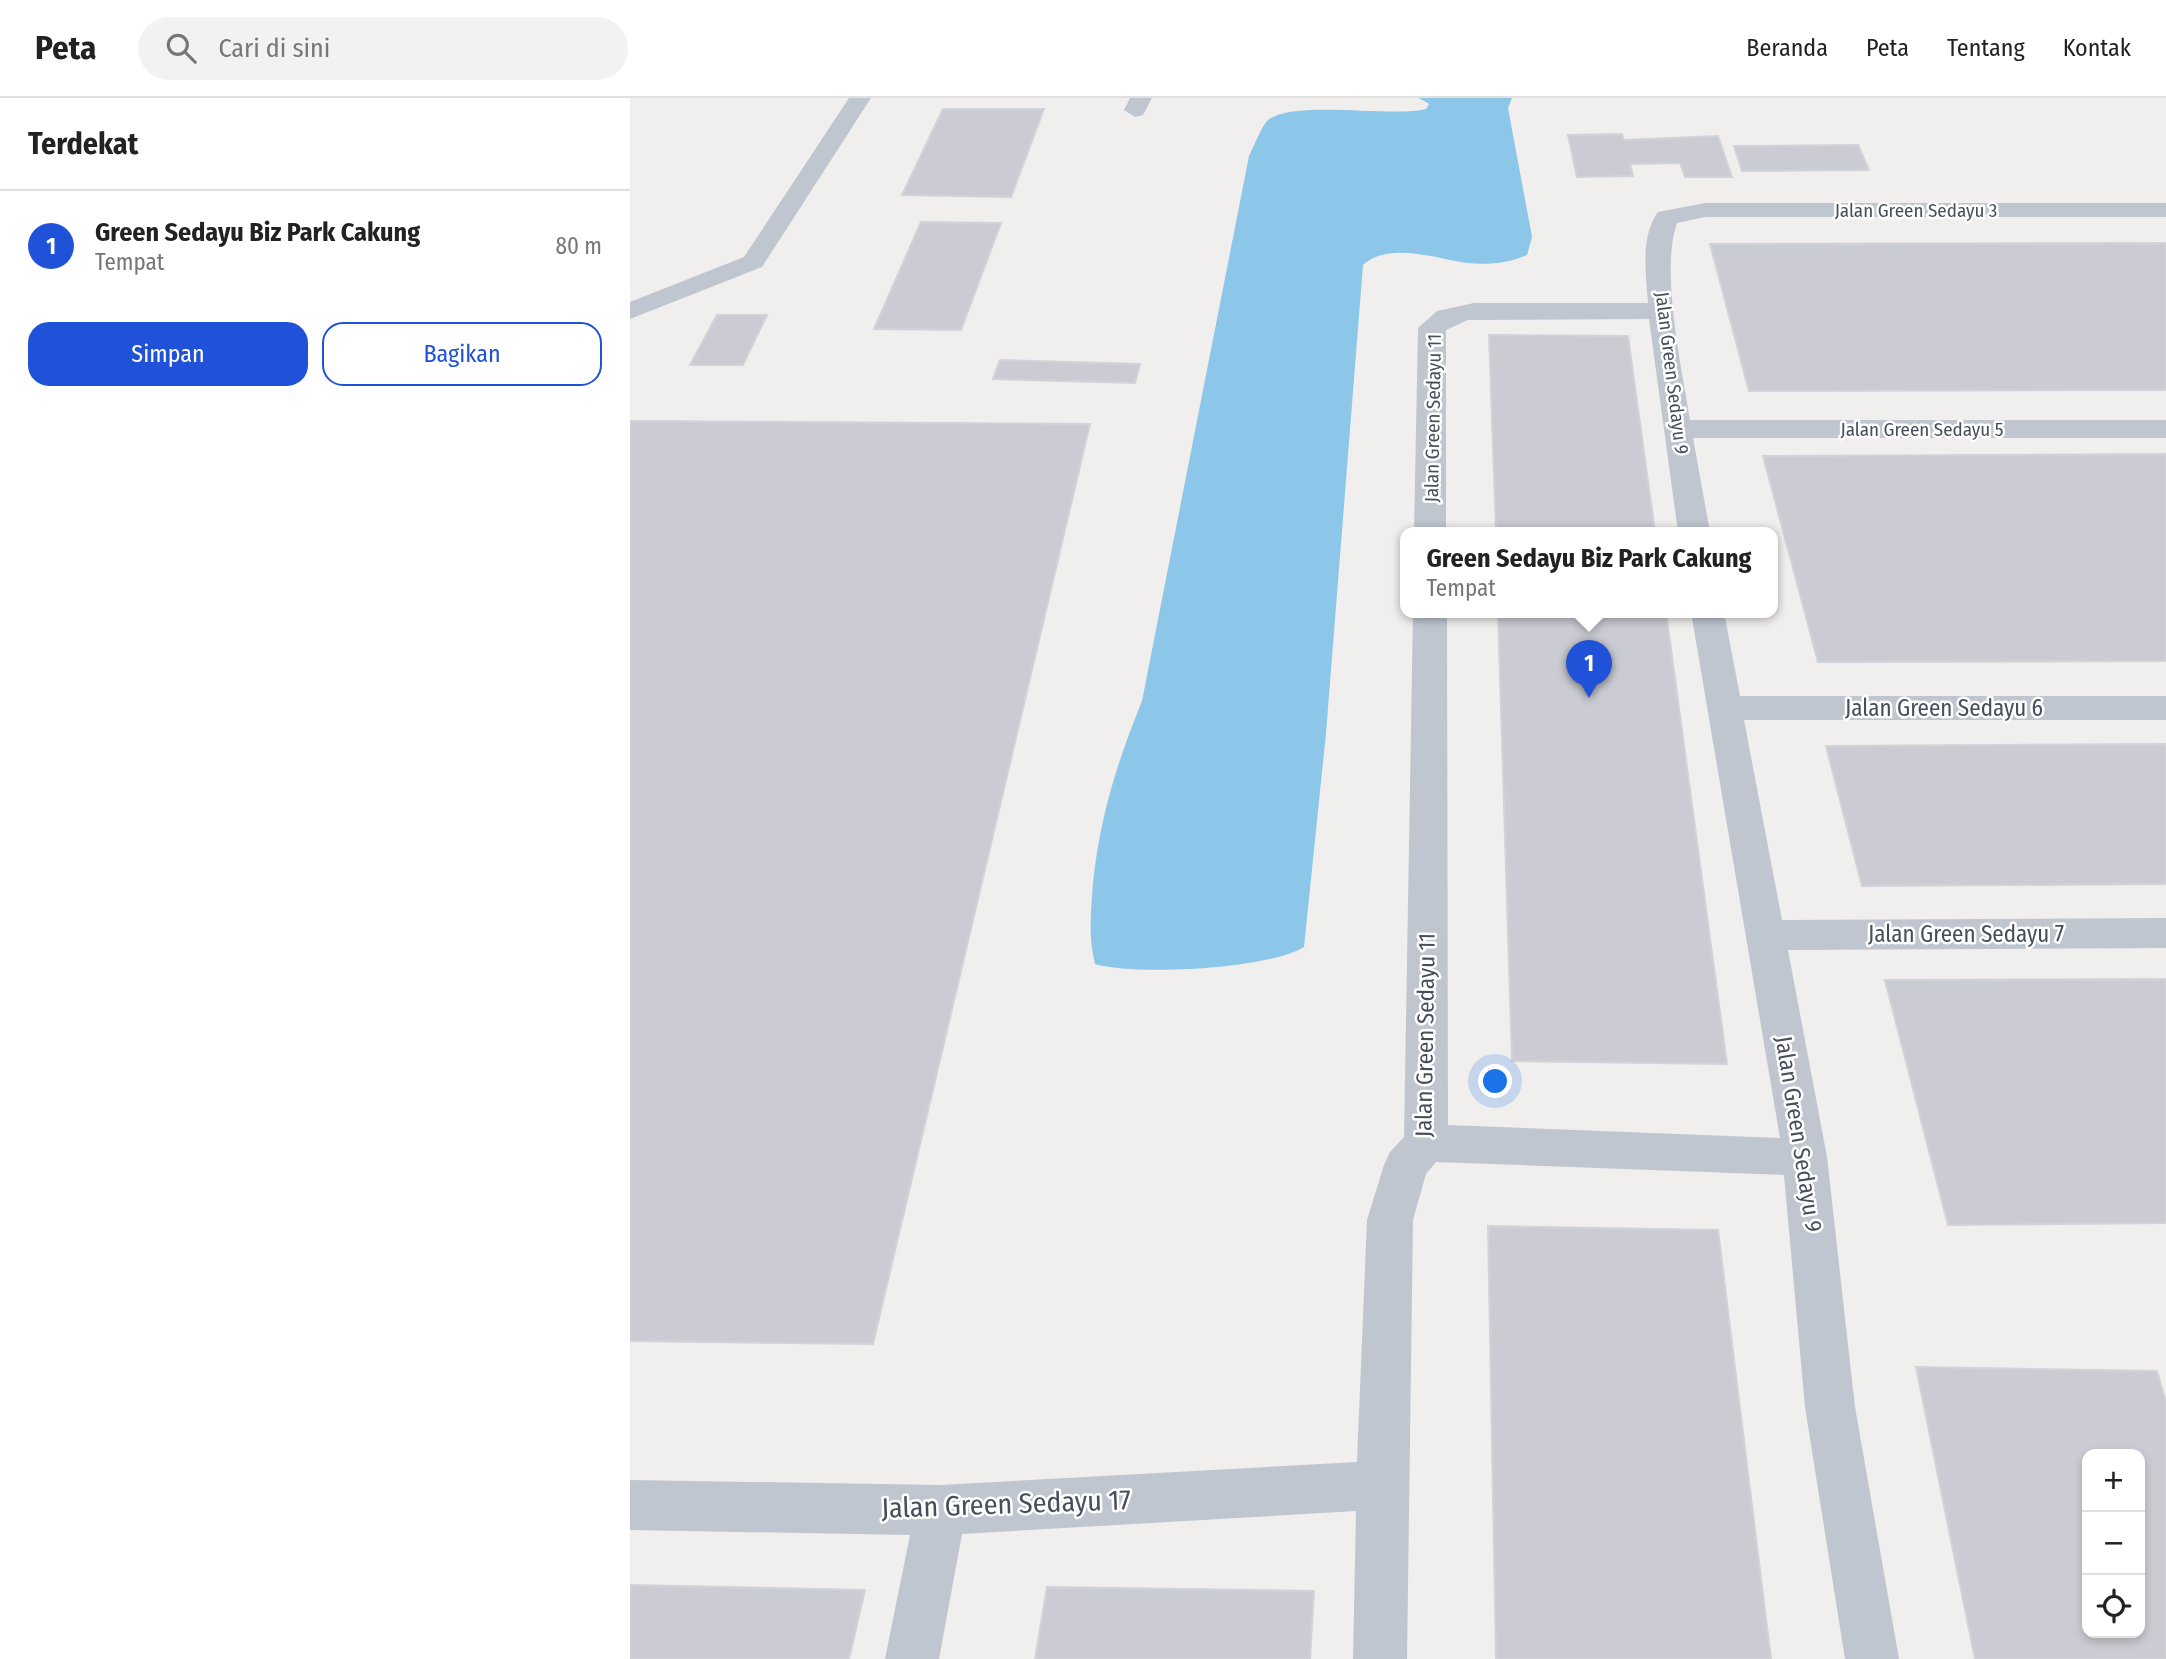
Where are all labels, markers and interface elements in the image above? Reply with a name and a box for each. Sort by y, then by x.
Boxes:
search box [138,17,628,80]
text: Peta [35,28,96,68]
icon: search [162,29,200,67]
text: Cari di sini [218,33,330,64]
text: Beranda [1746,34,1828,62]
text: Peta [1866,34,1909,62]
text: Tentang [1947,34,2025,62]
text: Kontak [2063,34,2131,62]
text: Terdekat [28,126,138,162]
street label: Jalan Green Sedayu 3 [1835,199,1997,222]
text: Green Sedayu Biz Park Cakung [95,217,420,248]
text: 1 [46,232,56,260]
text: 80 m [555,232,602,260]
text: Tempat [95,248,164,276]
street label: Jalan Green Sedayu 9 [1651,291,1693,455]
button: Simpan [28,322,308,386]
button: Bagikan [322,322,602,386]
street label: Jalan Green Sedayu 11 [1420,333,1446,503]
street label: Jalan Green Sedayu 5 [1841,418,2003,441]
popup [1400,527,1778,618]
text: Green Sedayu Biz Park Cakung [1426,543,1752,574]
text: Tempat [1426,574,1496,602]
pin: 1 [1566,640,1612,698]
street label: Jalan Green Sedayu 6 [1845,694,2043,722]
street label: Jalan Green Sedayu 7 [1868,920,2064,948]
street label: Jalan Green Sedayu 11 [1409,933,1441,1137]
street label: Jalan Green Sedayu 9 [1770,1034,1828,1234]
your location [1478,1064,1512,1098]
map controls [2082,1449,2145,1638]
button: + [2082,1449,2145,1512]
street label: Jalan Green Sedayu 17 [881,1483,1131,1525]
button: − [2082,1512,2145,1575]
button: locate [2082,1575,2145,1638]

